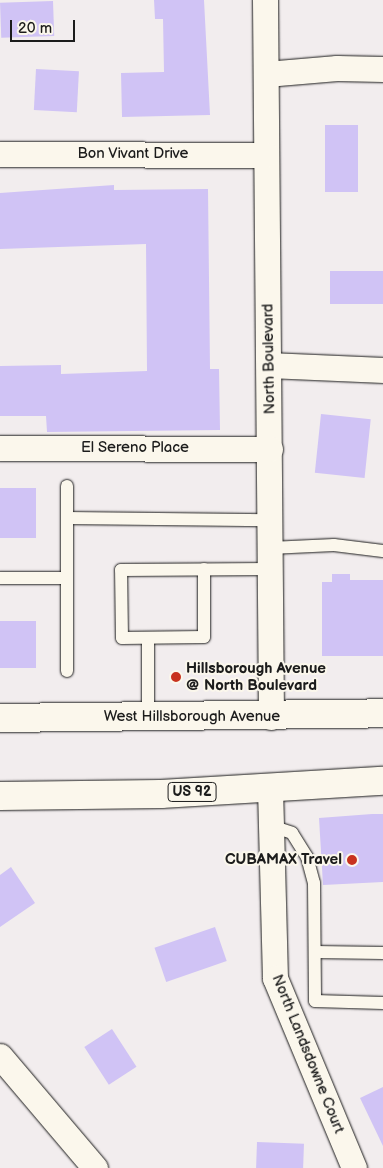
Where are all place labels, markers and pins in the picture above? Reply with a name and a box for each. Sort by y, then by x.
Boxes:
place label: Hillsborough Avenue @ North Boulevard [186,659,326,694]
marker: Hillsborough Avenue @ North Boulevard [170,671,182,683]
place label: CUBAMAX Travel [225,851,342,869]
marker: CUBAMAX Travel [346,854,358,866]

